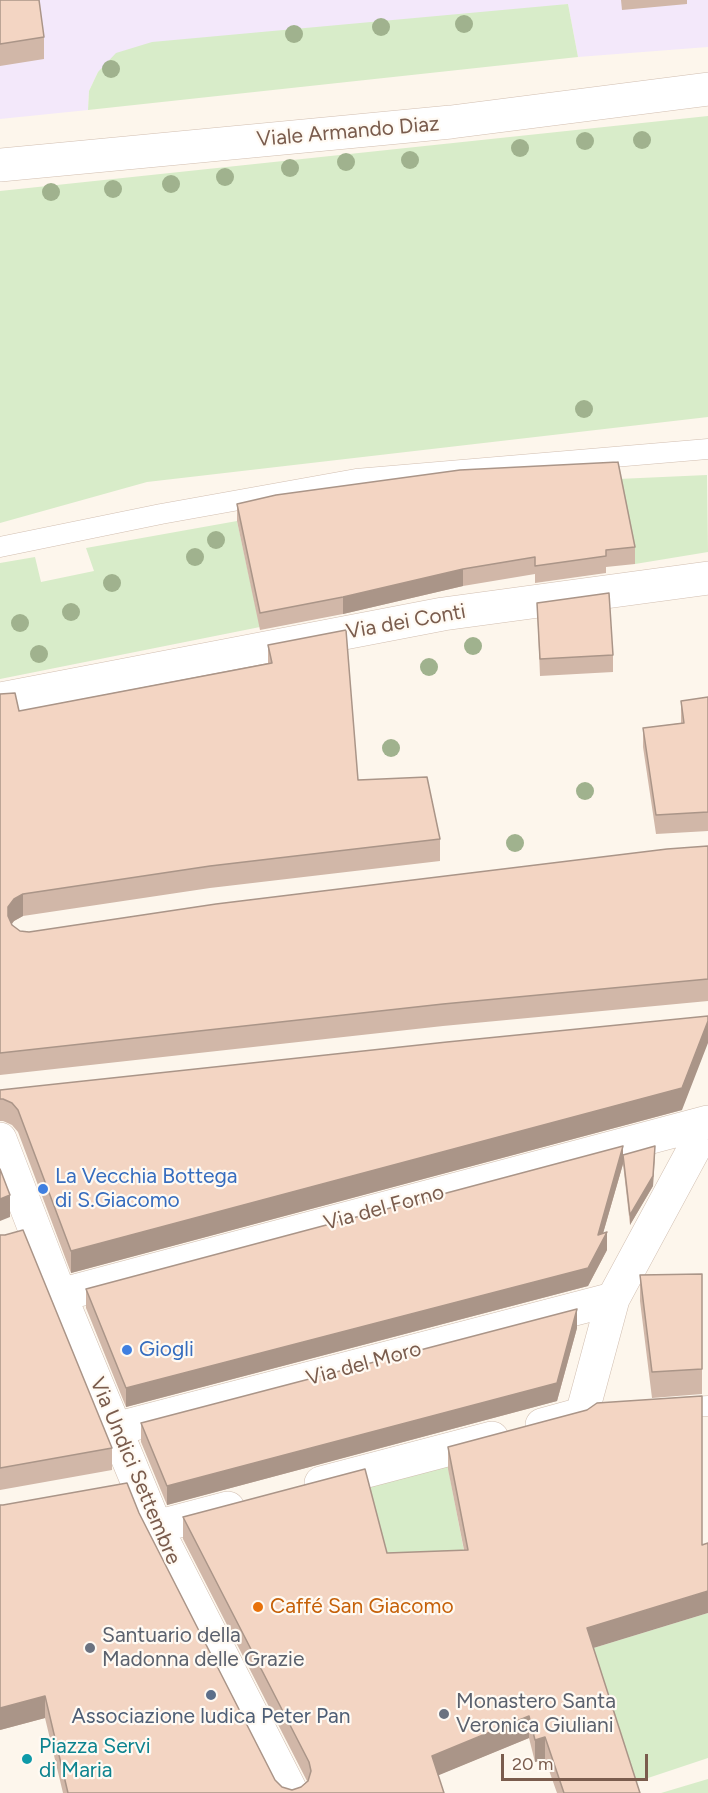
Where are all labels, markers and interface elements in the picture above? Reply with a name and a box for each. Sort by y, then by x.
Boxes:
street label: Viale Armando Diaz [256,111,440,153]
street label: Via dei Conti [344,599,468,645]
place label: La Vecchia Bottega di S.Giacomo [55,1164,238,1214]
street label: Via del Forno [321,1180,447,1236]
marker: La Vecchia Bottega di S.Giacomo [36,1182,50,1196]
place label: Giogli [139,1337,194,1363]
street label: Via del Moro [304,1337,424,1391]
marker: Giogli [120,1343,134,1357]
street label: Via Undici Settembre [84,1374,186,1568]
place label: Caffé San Giacomo [270,1594,454,1620]
marker: Caffé San Giacomo [251,1600,265,1614]
place label: Santuario della Madonna delle Grazie [102,1623,304,1673]
marker: Santuario della Madonna delle Grazie [83,1641,97,1655]
marker: Associazione ludica Peter Pan [204,1688,218,1702]
place label: Monastero Santa Veronica Giuliani [456,1689,616,1739]
place label: Associazione ludica Peter Pan [72,1704,350,1730]
marker: Monastero Santa Veronica Giuliani [437,1707,451,1721]
place label: Piazza Servi di Maria [39,1734,151,1784]
scale bar [504,1742,651,1780]
marker: Piazza Servi di Maria [20,1752,34,1766]
text: 20 m [512,1753,553,1775]

